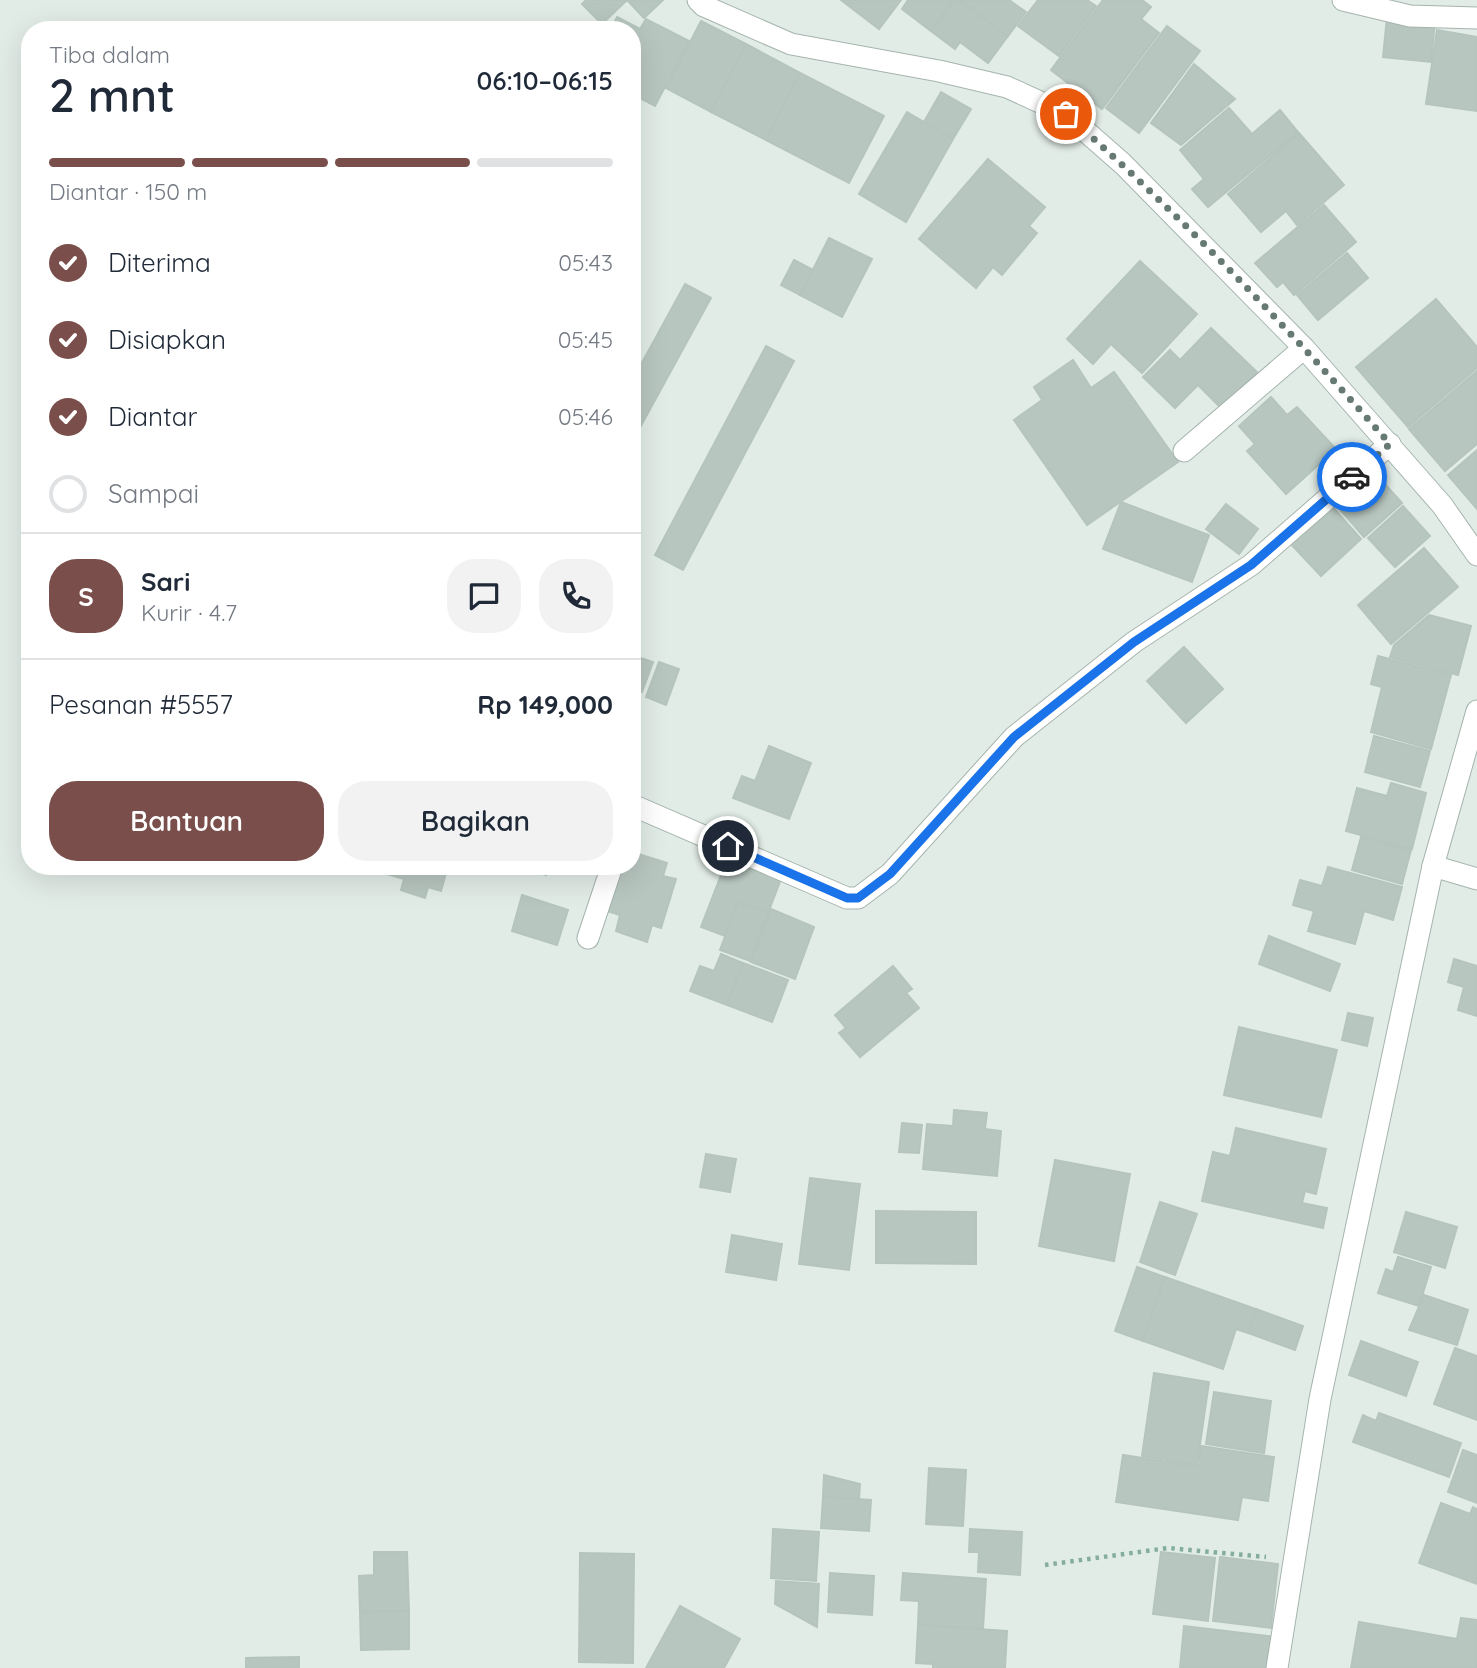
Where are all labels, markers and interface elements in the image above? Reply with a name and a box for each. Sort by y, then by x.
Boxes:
text: Tiba dalam [49,40,170,69]
text: 06:10–06:15 [476,64,613,97]
text: 2 mnt [49,66,175,124]
pin [1036,84,1096,144]
icon: bag [1047,95,1085,133]
text: Diantar · 150 m [49,177,207,206]
icon: check [49,244,87,282]
text: Diterima [108,246,211,279]
text: 05:43 [558,248,613,277]
icon: check [49,321,87,359]
text: Disiapkan [108,323,226,356]
text: 05:45 [558,325,613,354]
icon: check [49,398,87,436]
text: Diantar [108,400,198,433]
text: 05:46 [558,402,613,431]
courier [1317,442,1387,512]
icon: car [1333,458,1371,496]
text: Sampai [108,477,199,510]
button: chat [447,559,521,633]
button: phone [539,559,613,633]
text: Sari [141,565,190,598]
text: S [78,580,94,613]
text: Kurir · 4.7 [141,598,237,627]
text: Pesanan #5557 [49,688,233,721]
text: Rp 149,000 [477,688,613,721]
button: Bantuan [49,781,324,861]
button: Bagikan [338,781,613,861]
pin [698,816,758,876]
icon: home [709,827,747,865]

